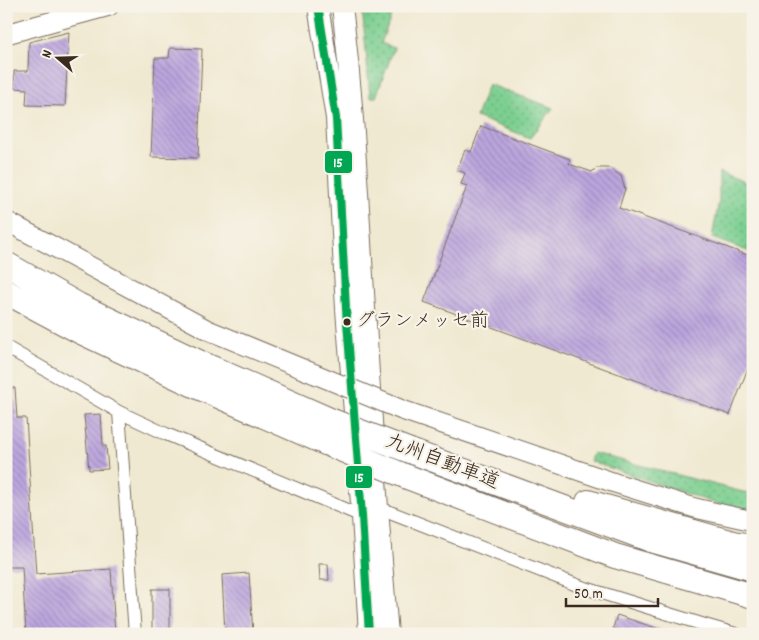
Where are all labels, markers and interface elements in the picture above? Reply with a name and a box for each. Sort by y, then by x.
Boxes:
north arrow [32,32,82,82]
text: N [37,47,58,61]
line badge: 15 [324,150,353,174]
text: 15 [333,154,343,174]
place label: グランメッセ前 [356,309,489,336]
marker: グランメッセ前 [342,317,352,327]
street label: 九州自動車道 [381,428,503,498]
line badge: 15 [345,465,373,489]
text: 15 [354,469,364,489]
scale bar [566,575,659,607]
text: 50 m [574,584,603,606]

